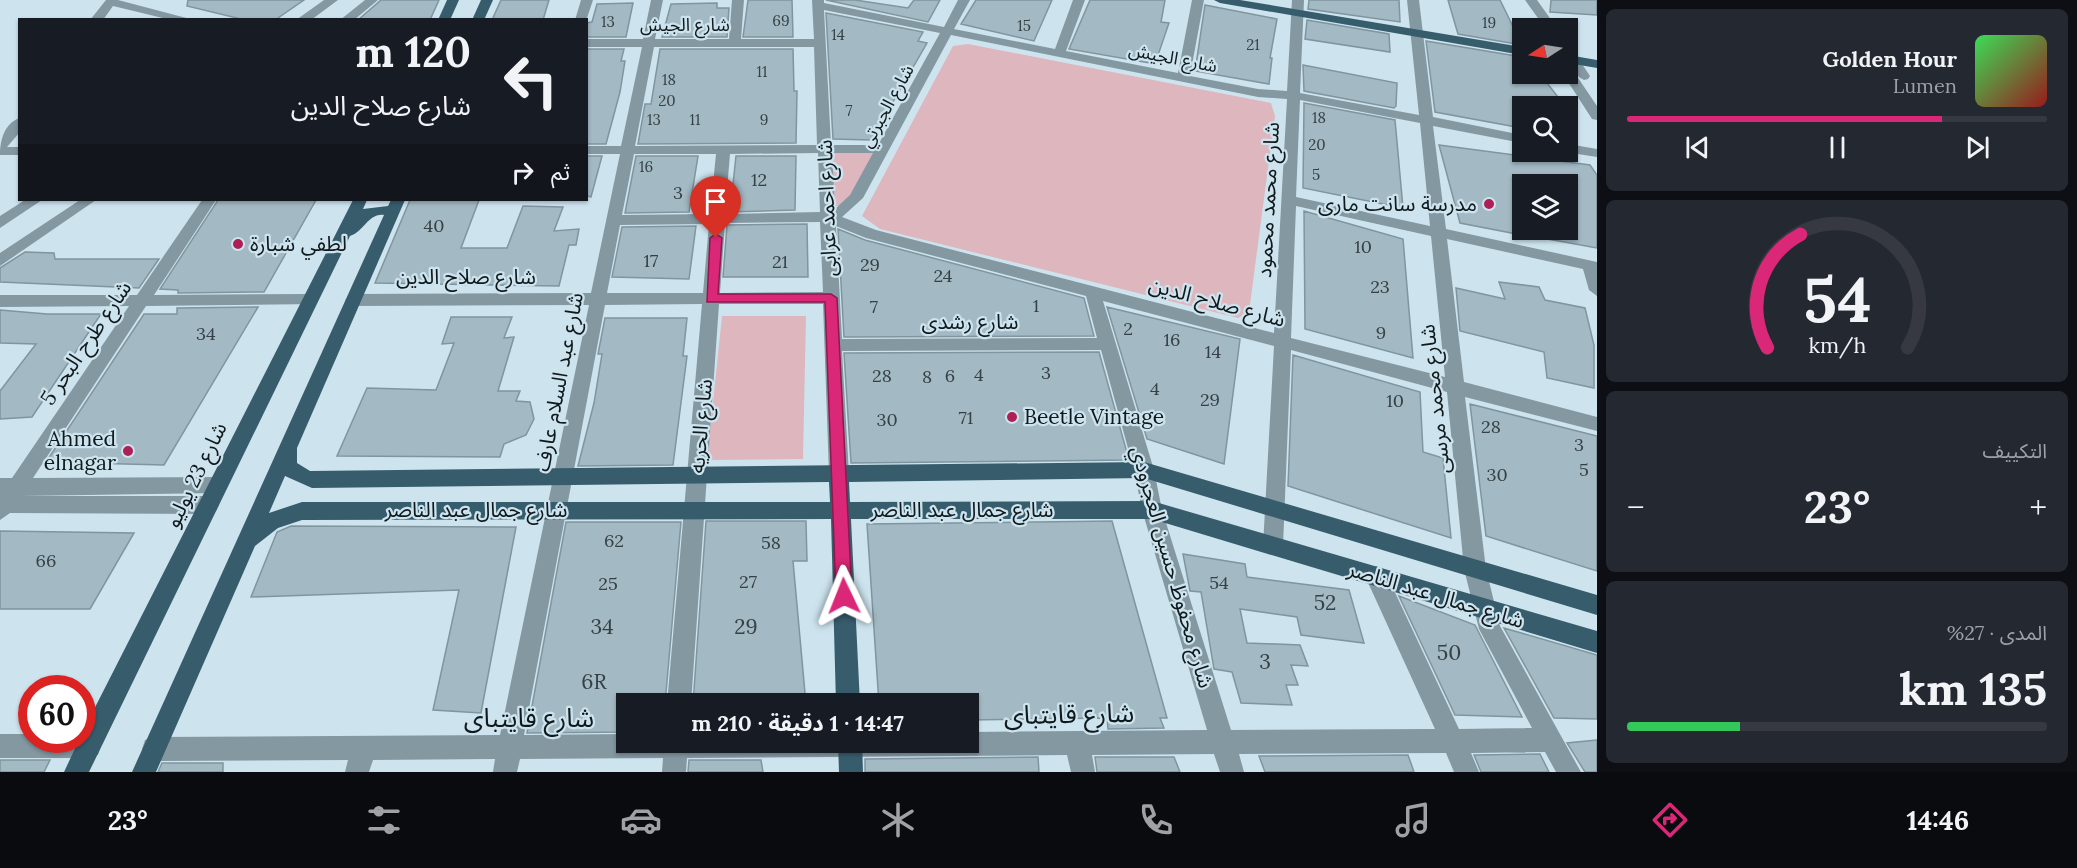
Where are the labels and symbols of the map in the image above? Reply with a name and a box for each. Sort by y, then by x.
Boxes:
house number: 69 [772,11,790,30]
house number: 13 [601,12,615,31]
street label: شارع الجيش [640,13,730,39]
house number: 19 [1482,13,1496,32]
house number: 15 [1017,16,1031,35]
north arrow [1512,18,1578,84]
house number: 14 [831,25,845,44]
house number: 21 [1246,35,1260,54]
street label: شارع الجيش [1126,38,1219,80]
street label: شارع الجبرتي [854,60,921,153]
house number: 11 [757,62,767,81]
house number: 18 [662,70,676,89]
house number: 20 [658,91,676,110]
house number: 7 [846,101,853,120]
house number: 18 [1312,108,1326,127]
house number: 13 [647,110,661,129]
house number: 11 [690,110,700,129]
house number: 9 [760,110,768,129]
street label: شارع محمد محمود [1250,121,1287,279]
house number: 20 [1308,135,1326,154]
street label: شارع احمد عرابى [811,139,844,277]
house number: 16 [639,157,653,176]
house number: 5 [1312,165,1320,184]
house number: 12 [751,168,767,191]
pin [690,176,741,238]
house number: 3 [673,181,683,204]
place label: مدرسة سانت مارى [1318,190,1477,217]
marker: مدرسة سانت مارى [1482,197,1496,211]
house number: 40 [424,214,444,237]
place label: لطفي شبارة [250,230,347,260]
house number: 10 [1354,235,1372,258]
marker: لطفي شبارة [231,237,245,251]
house number: 17 [644,249,658,272]
house number: 21 [772,250,788,273]
house number: 29 [860,253,880,276]
street label: شارع صلاح الدين [396,263,536,292]
house number: 24 [933,264,953,287]
street label: شارع صلاح الدين [1145,270,1288,335]
street label: شارع طرح البحر 5 [34,275,139,411]
house number: 23 [1370,275,1390,298]
street label: شارع عبد السلام عارف [528,290,592,474]
house number: 1 [1033,294,1039,317]
house number: 7 [870,295,878,318]
street label: شارع رشدى [921,308,1019,337]
house number: 2 [1123,317,1133,340]
house number: 9 [1376,321,1386,344]
house number: 34 [196,322,216,345]
street label: شارع محمد مرسى [1413,323,1458,475]
house number: 16 [1164,328,1180,351]
house number: 14 [1205,340,1221,363]
house number: 3 [1041,361,1051,384]
house number: 4 [974,363,984,386]
house number: 28 [872,364,892,387]
house number: 6 [945,364,955,387]
house number: 8 [922,365,932,388]
house number: 4 [1150,377,1160,400]
street label: شارع الحريه [683,378,720,474]
house number: 29 [1200,388,1220,411]
house number: 10 [1386,389,1404,412]
place label: Beetle Vintage [1024,403,1164,430]
house number: 71 [959,406,973,429]
house number: 30 [876,408,898,431]
marker: Beetle Vintage [1005,410,1019,424]
house number: 28 [1481,415,1501,438]
street label: شارع 23 يوليو [158,418,234,533]
place label: Ahmed elnagar [44,425,116,476]
house number: 3 [1574,433,1584,456]
street label: شارع محفوظ حسين العجرودي [1122,443,1220,692]
marker: Ahmed elnagar [121,444,135,458]
house number: 5 [1579,458,1589,481]
house number: 30 [1486,463,1508,486]
street label: شارع جمال عبد الناصر [384,496,567,525]
street label: شارع جمال عبد الناصر [870,496,1053,525]
house number: 62 [604,529,624,552]
house number: 58 [761,531,781,554]
house number: 66 [36,549,56,572]
street label: شارع جمال عبد الناصر [1343,555,1527,636]
position arrow [812,564,876,628]
house number: 27 [739,570,757,593]
house number: 54 [1209,571,1229,594]
house number: 25 [598,572,618,595]
house number: 52 [1314,589,1336,616]
house number: 34 [590,613,614,640]
house number: 29 [734,613,758,640]
house number: 50 [1437,639,1461,666]
house number: 3 [1259,648,1271,675]
house number: 6R [581,668,607,695]
speed limit sign: 60 [18,675,96,753]
street label: شارع قايتباى [1004,696,1135,734]
street label: شارع قايتباى [464,701,594,737]

